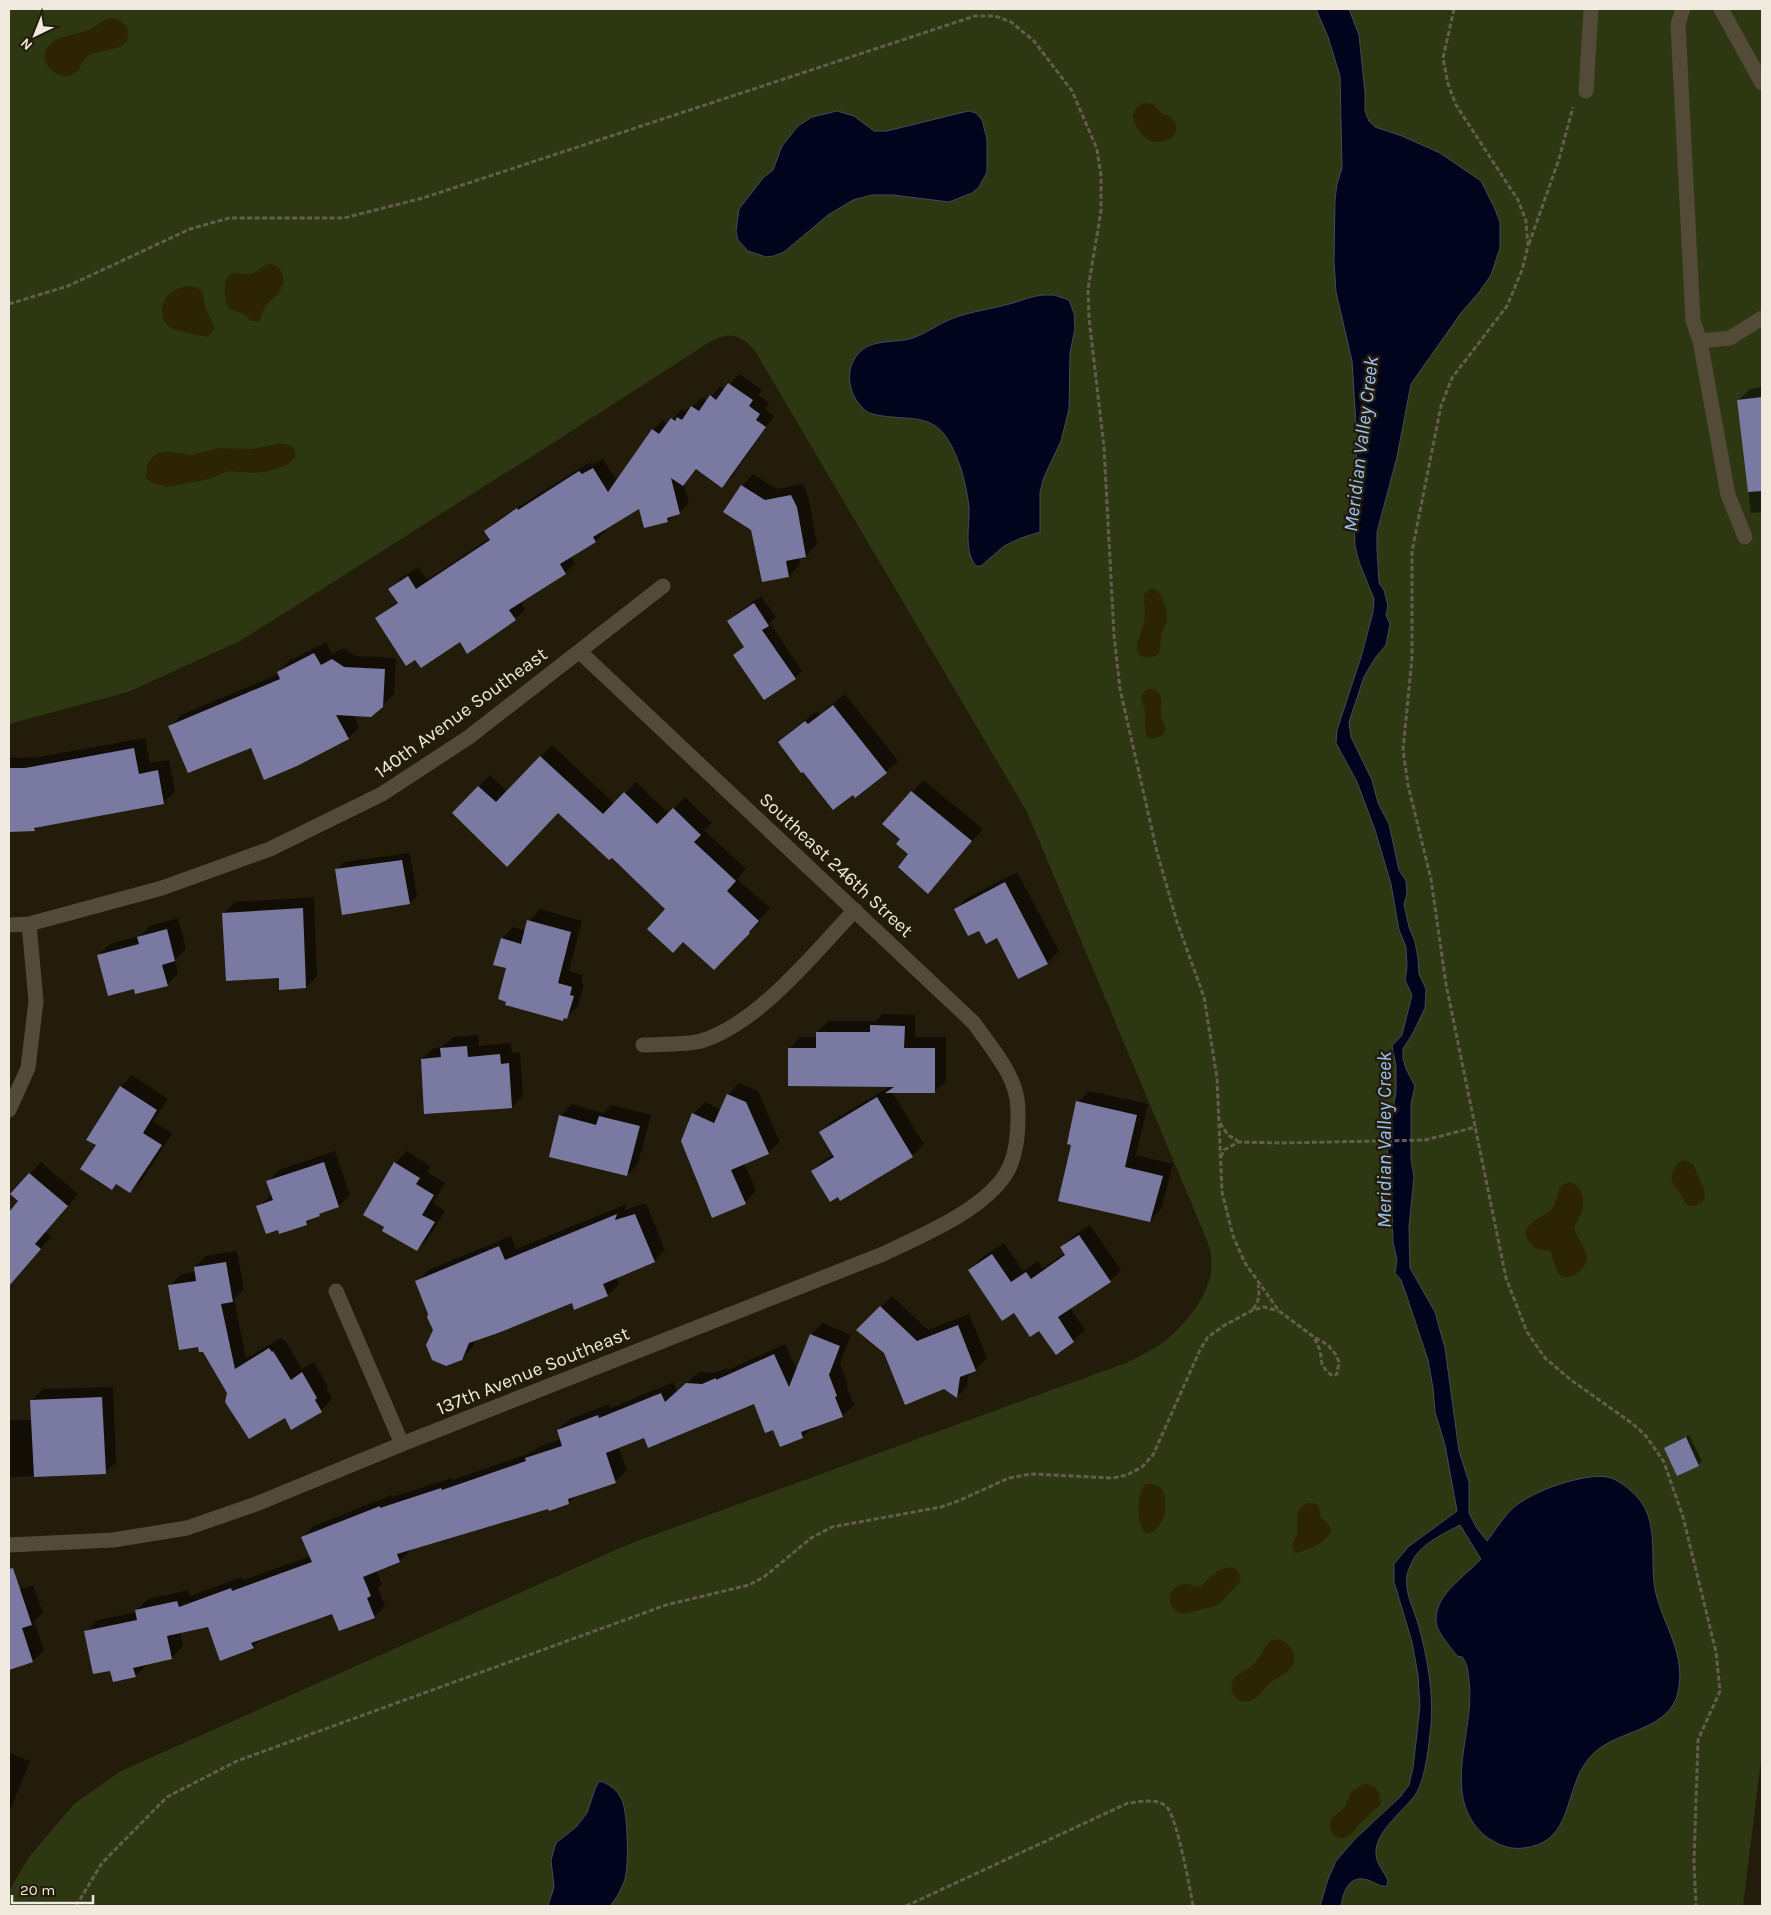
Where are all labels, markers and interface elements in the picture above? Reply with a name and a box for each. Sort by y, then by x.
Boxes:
north arrow [10,10,60,60]
text: N [17,34,36,54]
water label: Meridian Valley Creek [1339,354,1383,533]
street label: 140th Avenue Southeast [371,643,551,783]
street label: Southeast 246th Street [755,788,917,942]
water label: Meridian Valley Creek [1373,1051,1396,1228]
street label: 137th Avenue Southeast [433,1322,633,1420]
scale bar [12,1872,94,1904]
text: 20 m [20,1881,55,1899]

